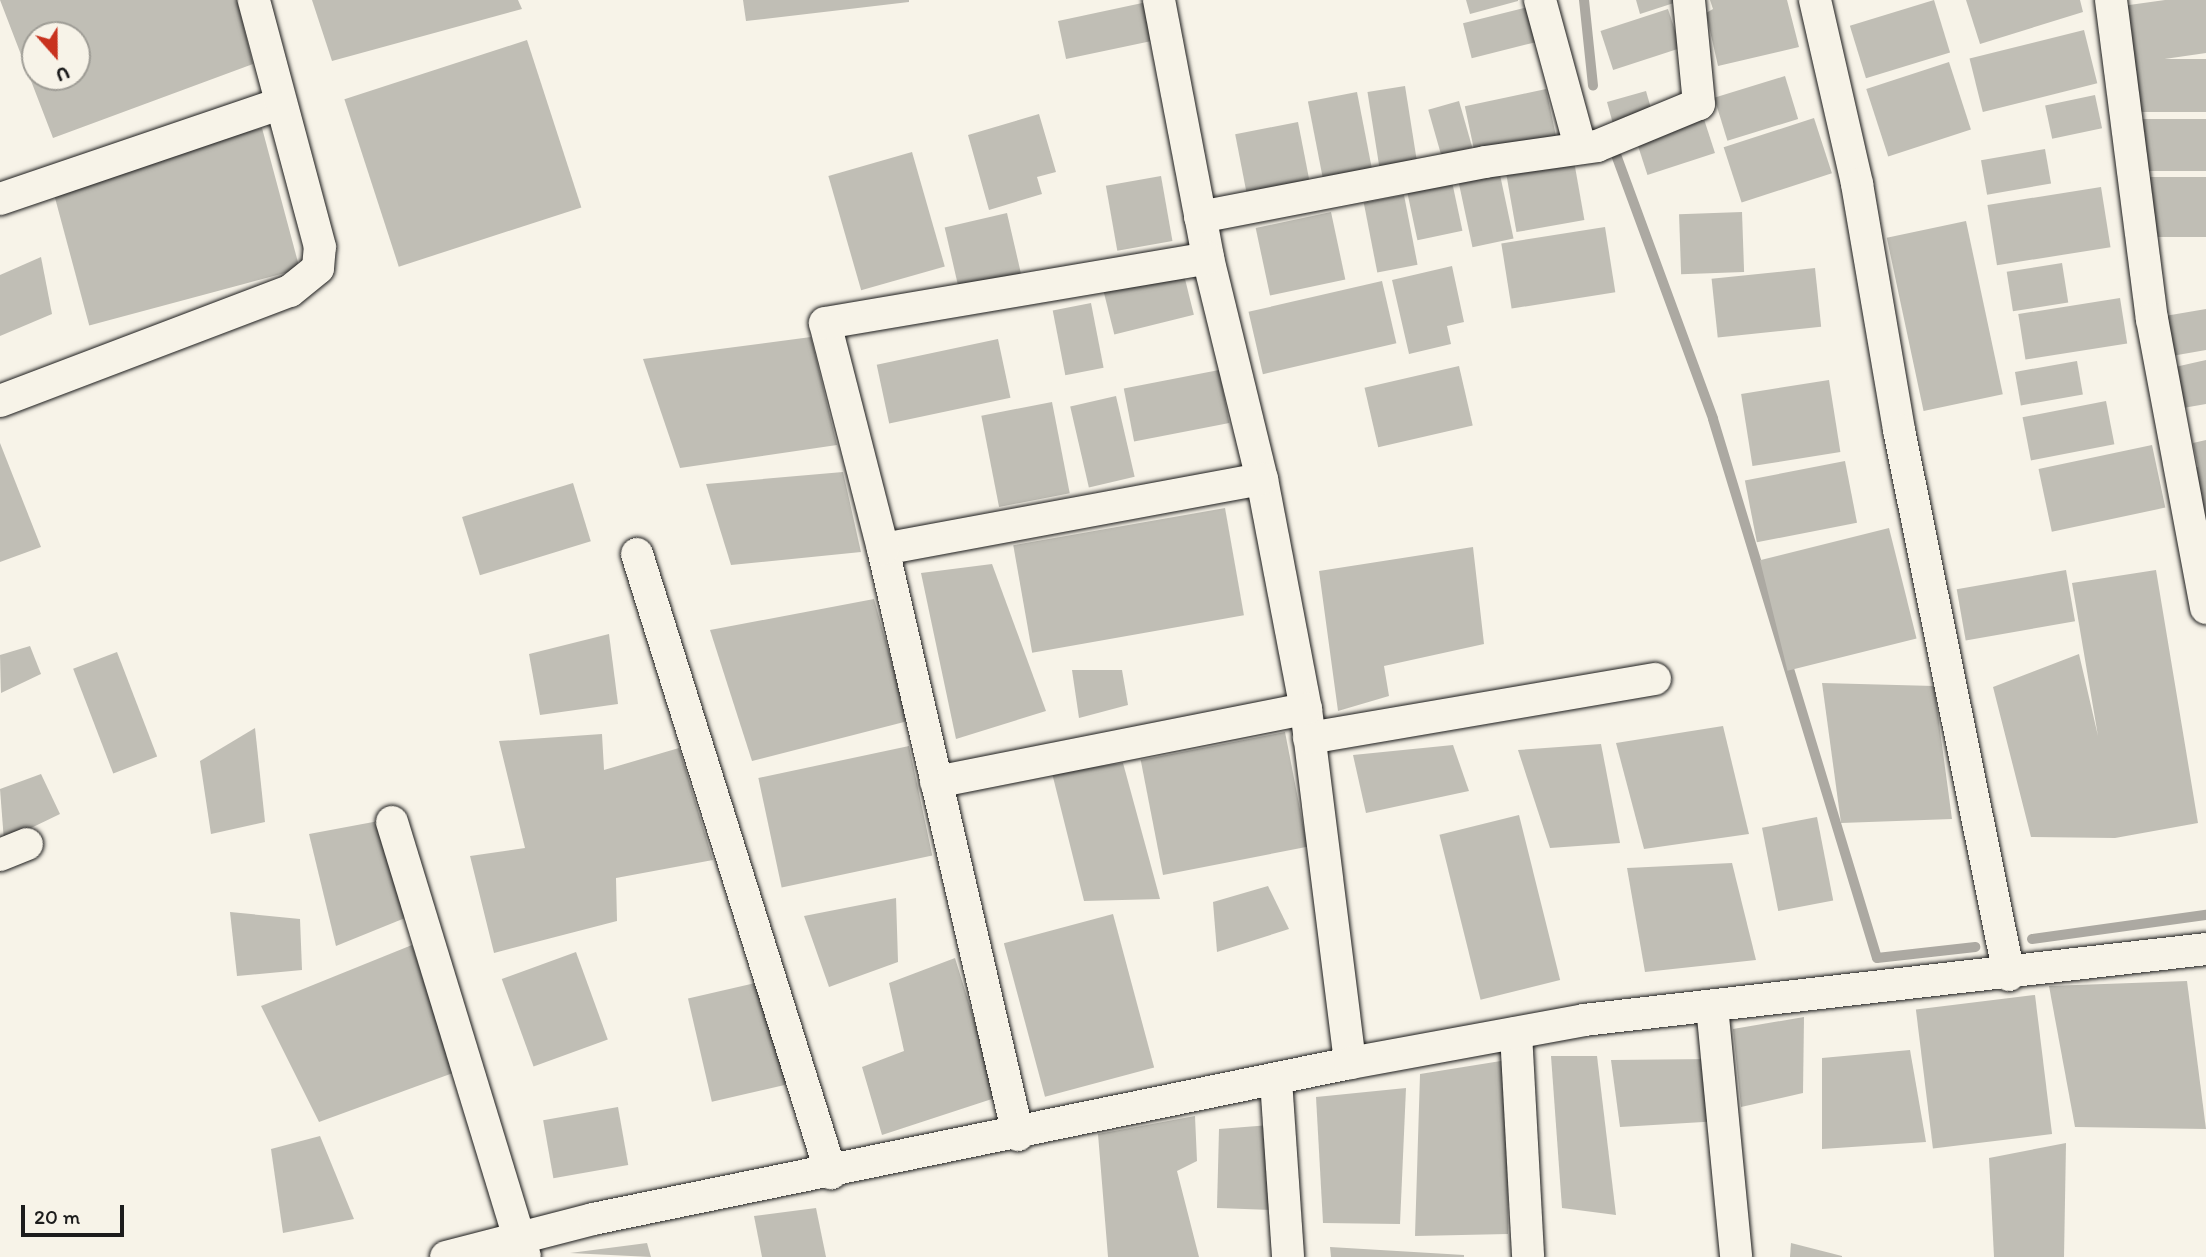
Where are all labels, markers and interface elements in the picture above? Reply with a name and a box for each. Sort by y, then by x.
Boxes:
north arrow [21,21,91,91]
text: U [53,61,73,87]
scale bar [24,1190,128,1234]
text: 20 m [34,1204,80,1229]

